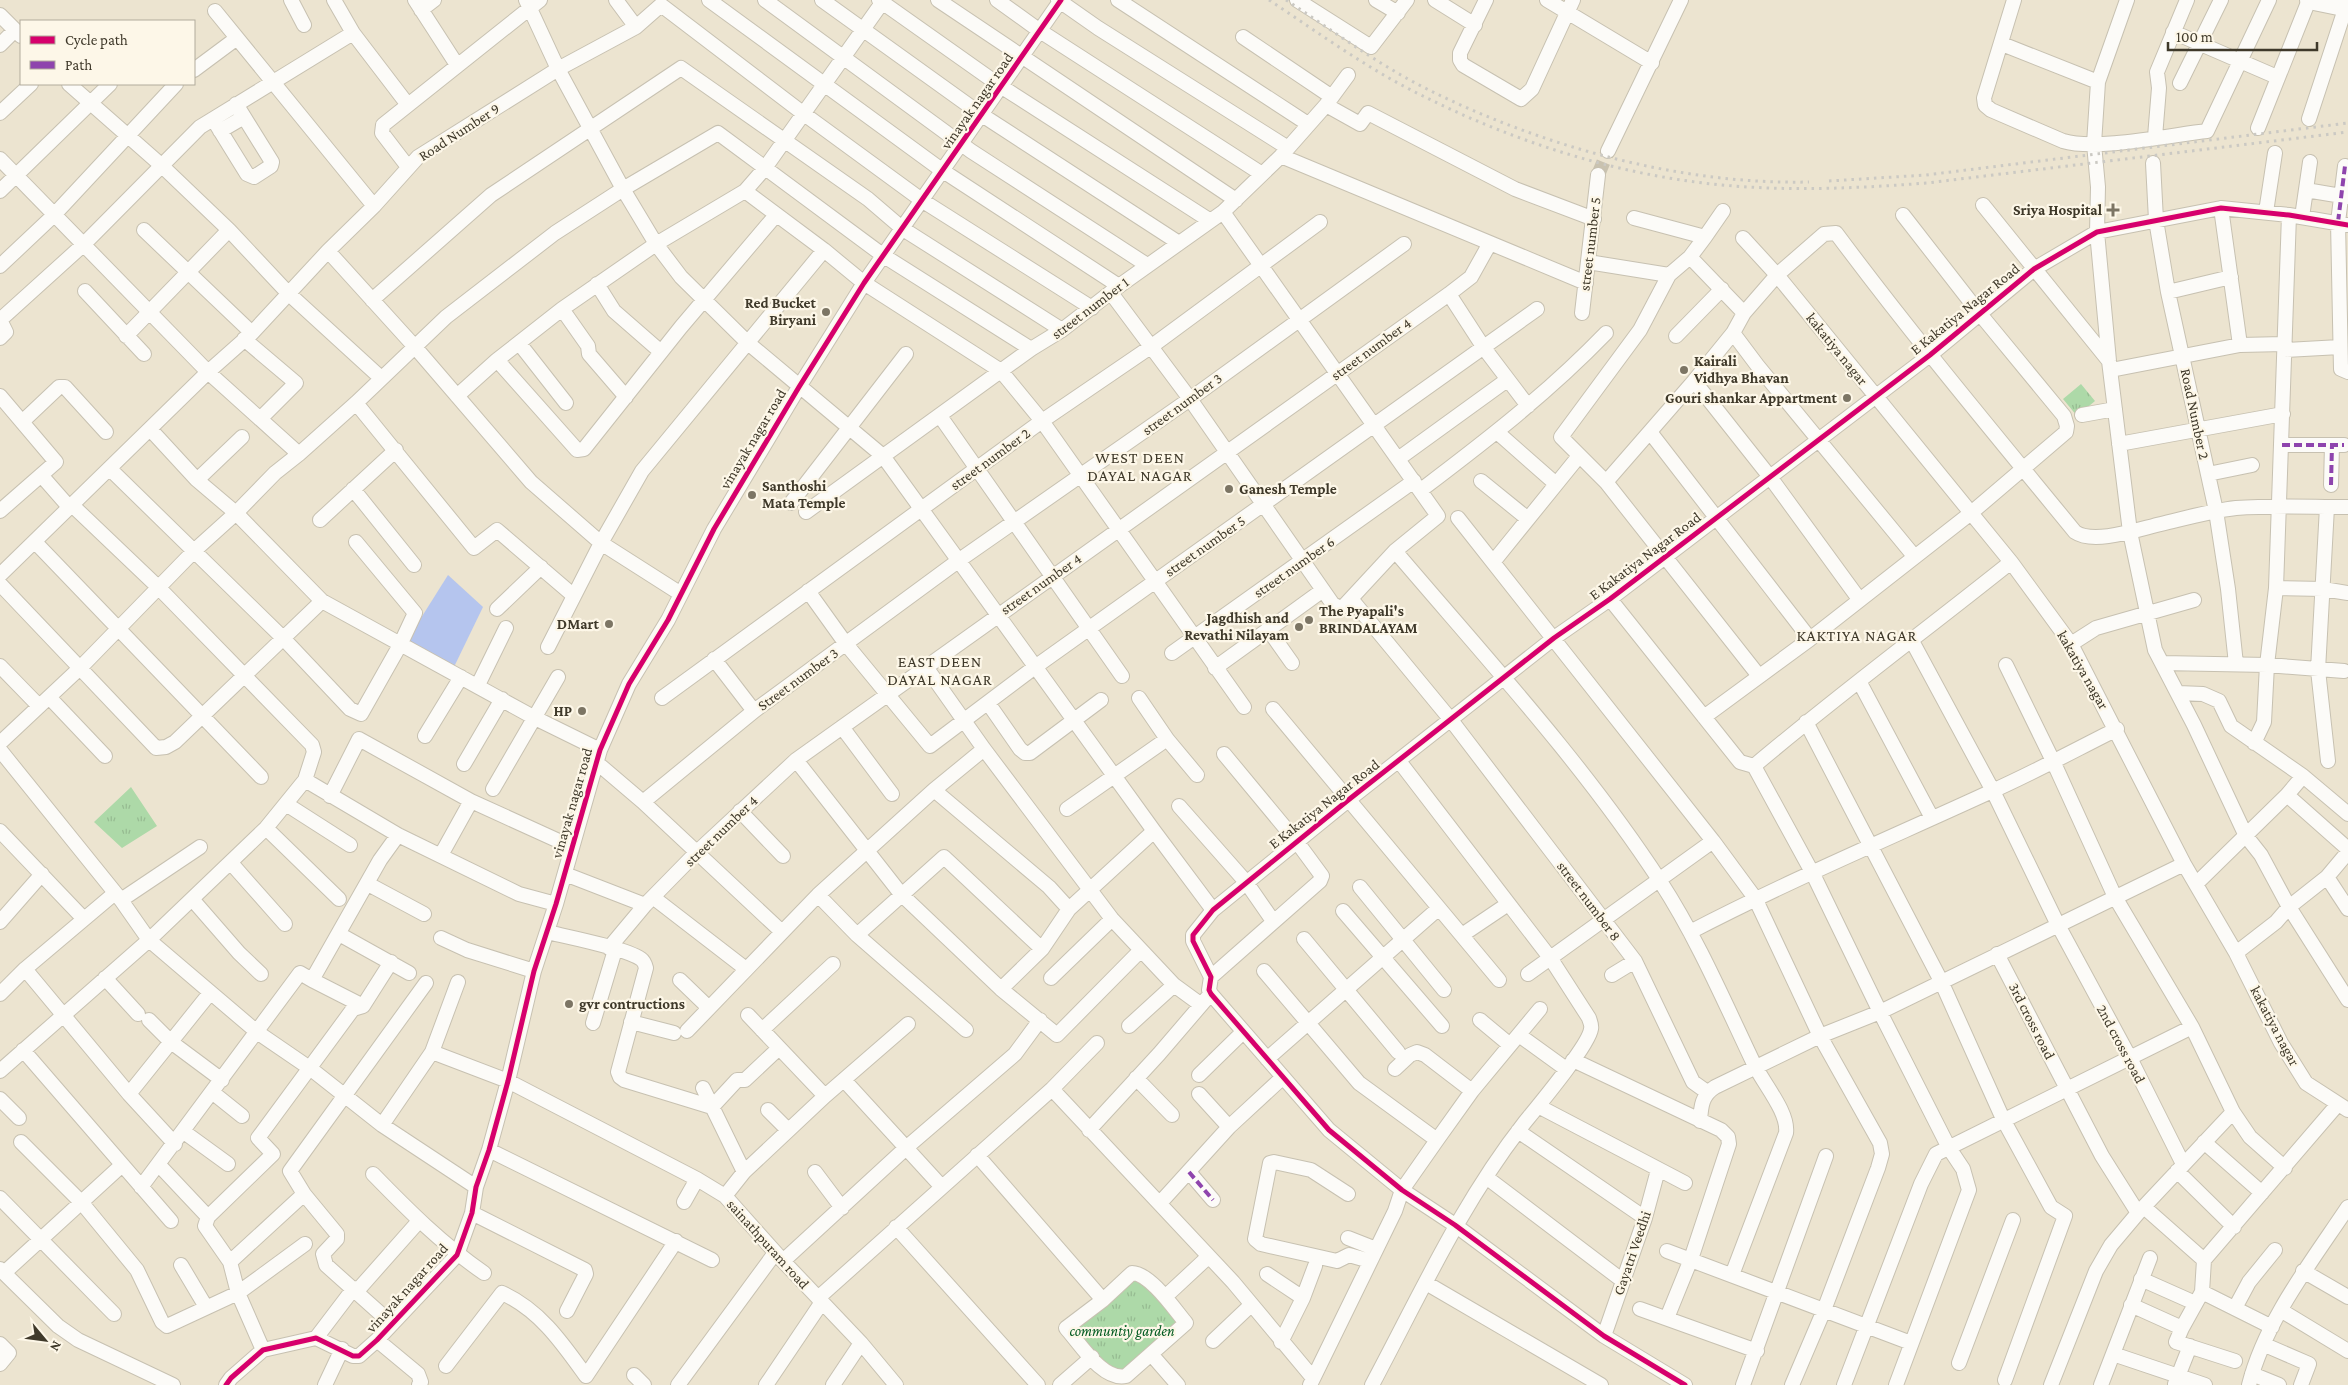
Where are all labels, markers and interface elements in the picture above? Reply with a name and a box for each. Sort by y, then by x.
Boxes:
legend [20,20,195,85]
scale bar [2168,20,2317,52]
text: 100 m [2176,29,2213,45]
text: Cycle path [65,32,128,49]
street label: vinayak nagar road [937,50,1017,154]
text: Path [65,57,92,73]
street label: Road Number 9 [416,100,502,164]
street label: street number 5 [1576,196,1604,292]
place label: Sriya Hospital [2013,202,2103,218]
marker: Sriya Hospital [2106,203,2120,217]
street label: E Kakatiya Nagar Road [1907,260,2023,359]
street label: street number 1 [1048,274,1132,342]
place label: Red Bucket Biryani [745,295,817,328]
marker: Red Bucket Biryani [820,306,832,318]
street label: kakatiya nagar [1802,310,1871,389]
street label: street number 4 [1328,315,1414,383]
place label: Kairali Vidhya Bhavan [1693,353,1789,386]
marker: Kairali Vidhya Bhavan [1678,364,1690,376]
street label: Road Number 2 [2178,367,2212,461]
street label: street number 3 [1139,370,1225,438]
street label: vinayak nagar road [716,386,790,493]
place label: Gouri shankar Appartment [1665,390,1838,406]
marker: Gouri shankar Appartment [1841,392,1853,404]
street label: street number 2 [947,425,1033,493]
district label: WEST DEEN DAYAL NAGAR [1087,449,1193,484]
place label: Santhoshi Mata Temple [762,478,846,511]
place label: Ganesh Temple [1239,481,1337,497]
marker: Ganesh Temple [1223,483,1235,495]
marker: Santhoshi Mata Temple [746,489,758,501]
street label: E Kakatiya Nagar Road [1586,509,1705,604]
street label: street number 5 [1162,512,1248,580]
street label: street number 6 [1251,533,1337,601]
street label: street number 4 [998,550,1084,618]
place label: The Pyapali's BRINDALAYAM [1319,603,1417,636]
place label: Jagdhish and Revathi Nilayam [1184,610,1290,643]
marker: The Pyapali's BRINDALAYAM [1303,614,1315,626]
place label: DMart [557,616,600,632]
marker: DMart [603,618,615,630]
marker: Jagdhish and Revathi Nilayam [1293,621,1305,633]
district label: KAKTIYA NAGAR [1797,627,1917,644]
street label: kakatiya nagar [2053,628,2112,713]
street label: Street number 3 [755,644,841,714]
district label: EAST DEEN DAYAL NAGAR [887,653,993,688]
place label: HP [553,703,572,719]
marker: HP [576,705,588,717]
street label: vinayak nagar road [548,746,596,861]
street label: E Kakatiya Nagar Road [1266,756,1383,853]
street label: street number 4 [681,792,761,870]
street label: street number 8 [1554,858,1624,944]
street label: 3rd cross road [2006,980,2058,1062]
street label: kakatiya nagar [2246,983,2303,1070]
place label: gvr contructions [579,996,685,1012]
marker: gvr contructions [563,998,575,1010]
street label: 2nd cross road [2094,1002,2148,1086]
street label: sainathpuram road [723,1196,812,1293]
street label: Gayatri Veedhi [1610,1209,1655,1298]
street label: vinayak nagar road [362,1240,452,1337]
north arrow [20,1315,70,1365]
park label: communtiy garden [1069,1323,1175,1340]
text: N [47,1338,66,1355]

